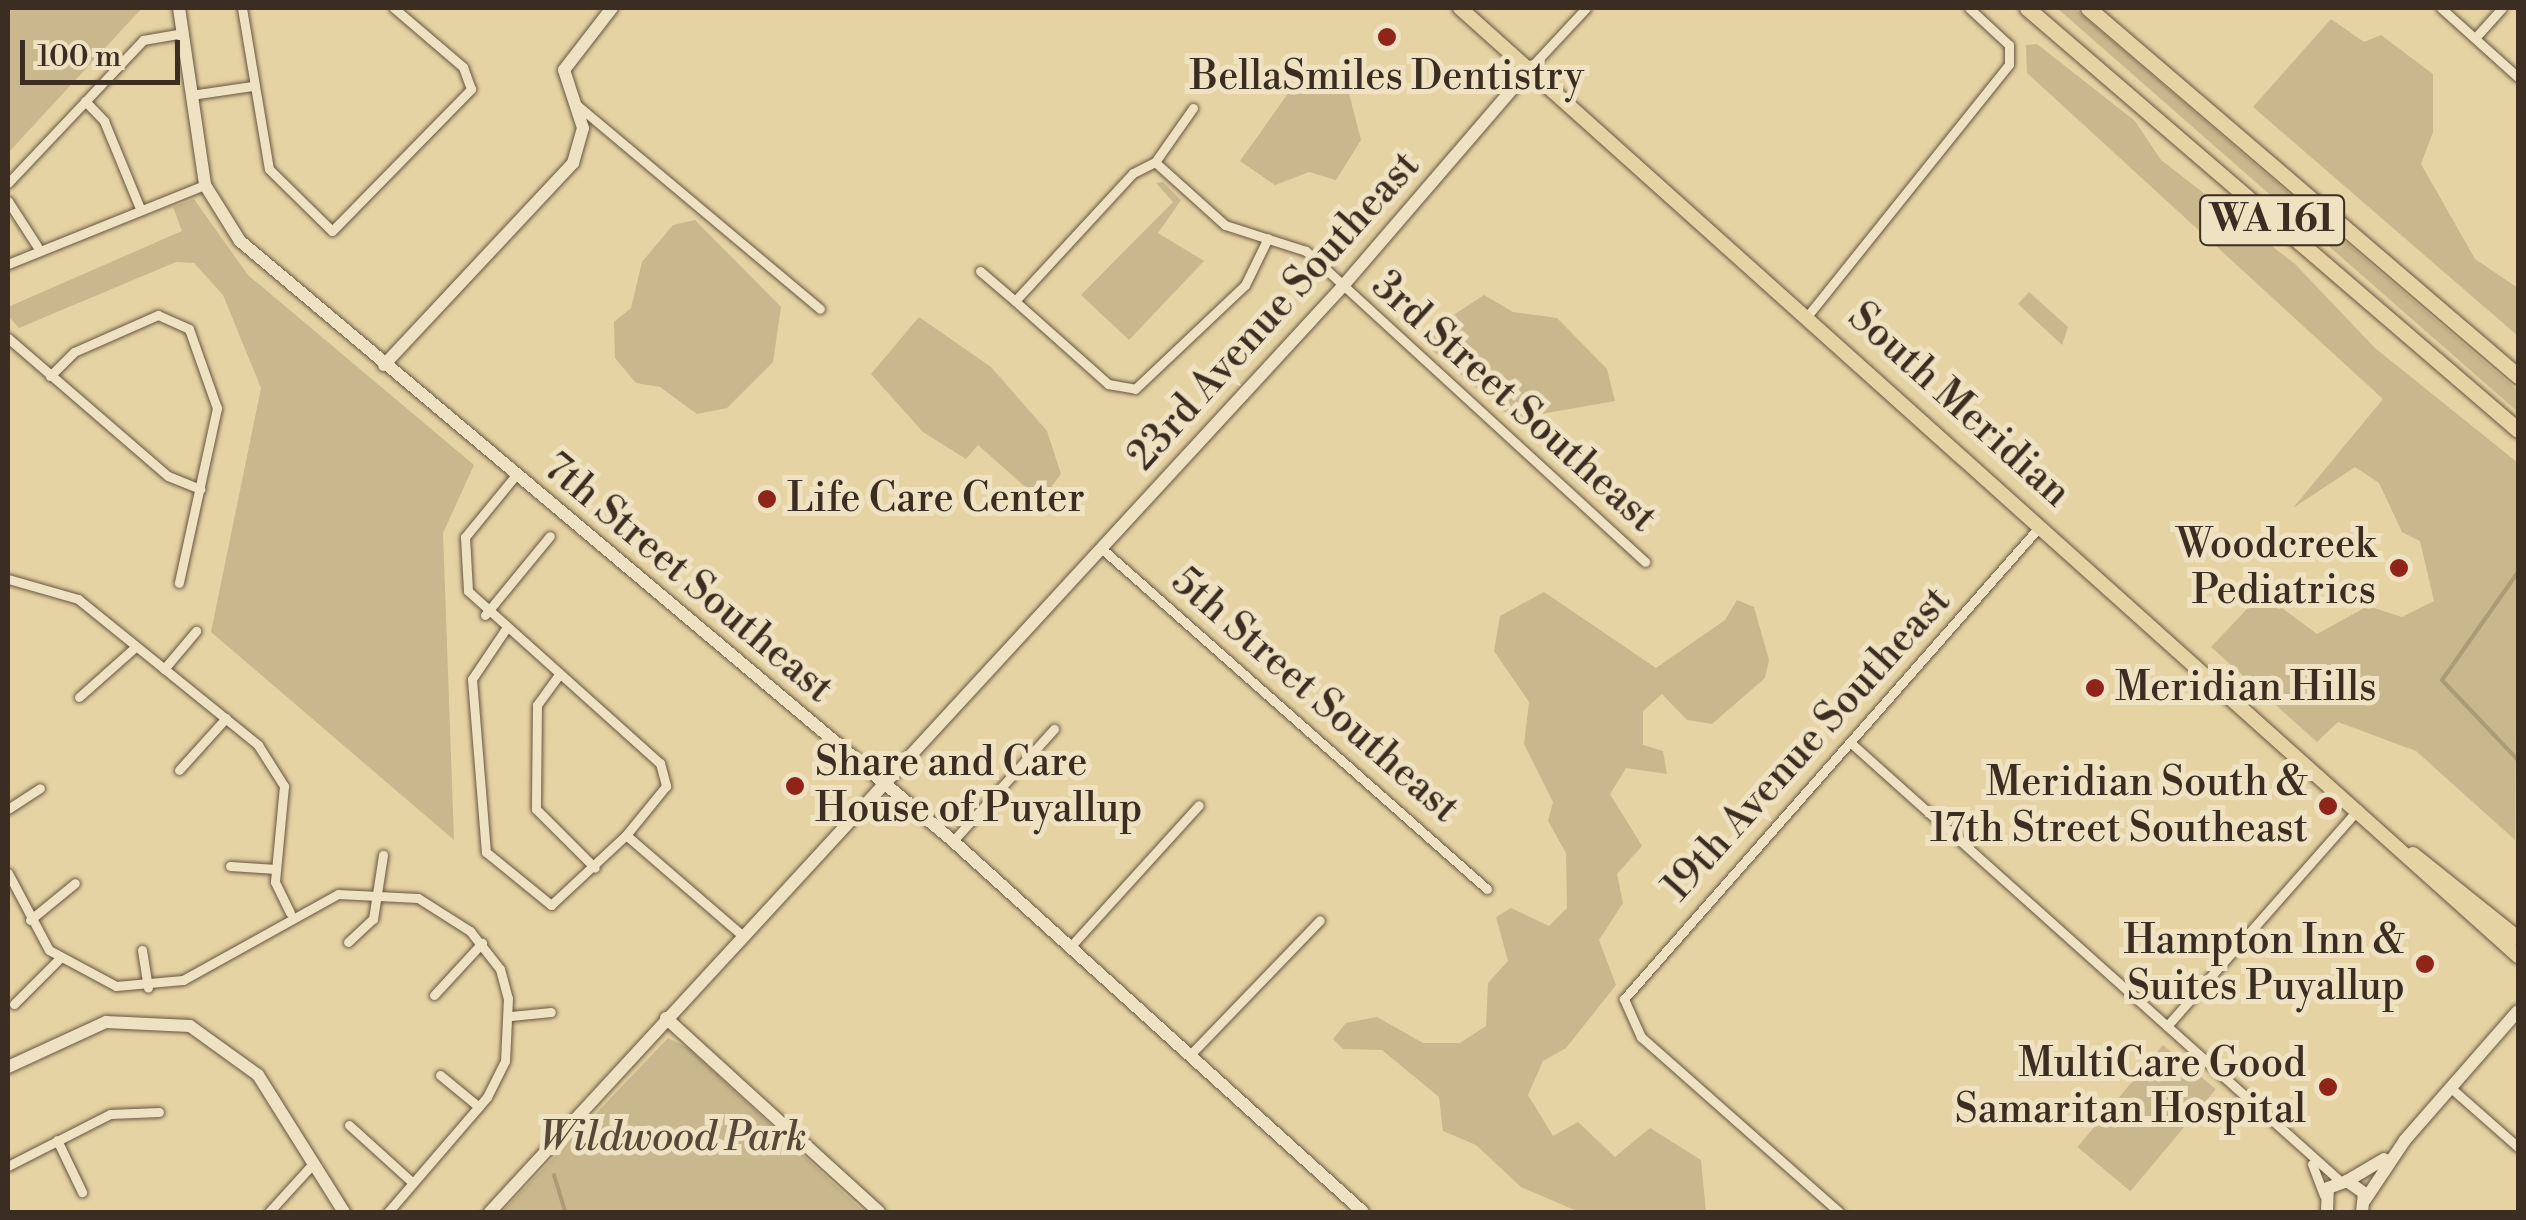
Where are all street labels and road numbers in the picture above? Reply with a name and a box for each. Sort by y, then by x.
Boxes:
street label: 23rd Avenue Southeast [1118,142,1430,480]
road number: WA 161 [2197,187,2347,253]
street label: 3rd Street Southeast [1362,262,1666,542]
street label: South Meridian [1838,293,2080,517]
street label: 7th Street Southeast [534,443,842,713]
street label: 5th Street Southeast [1162,557,1468,833]
street label: 19th Avenue Southeast [1653,577,1961,911]

